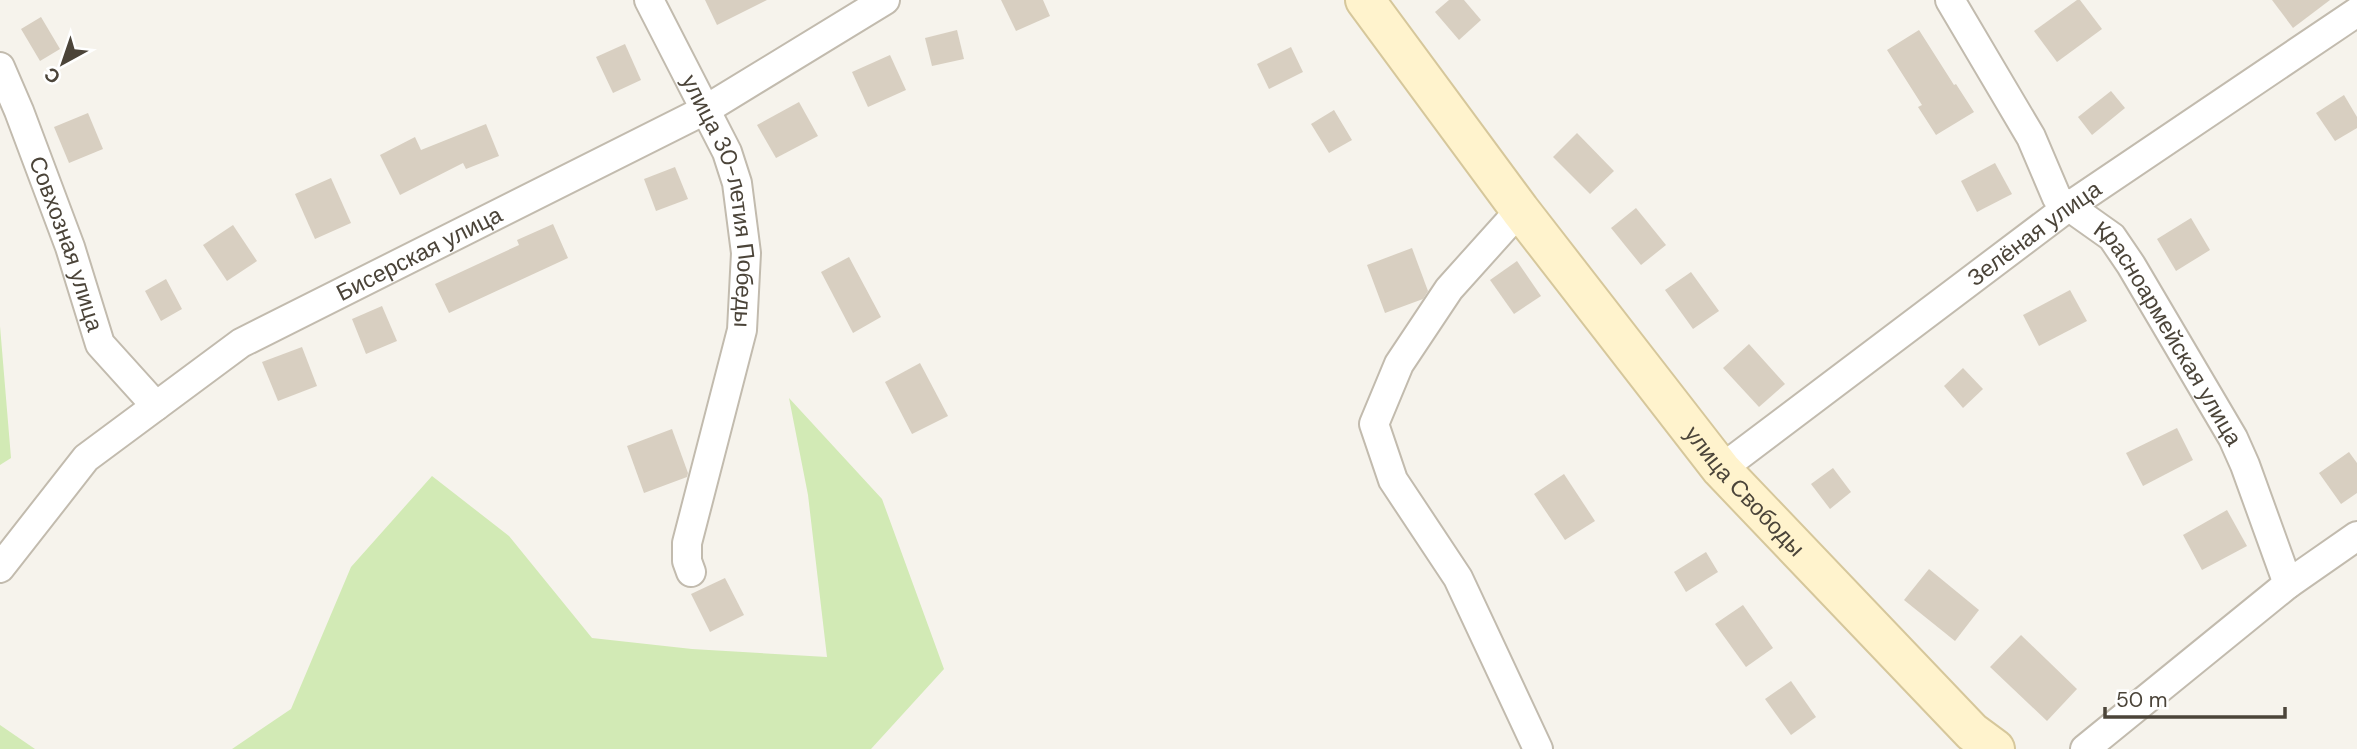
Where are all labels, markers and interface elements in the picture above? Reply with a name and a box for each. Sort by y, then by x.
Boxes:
north arrow [28,28,98,98]
text: С [39,61,66,90]
street label: улица 30-летия Победы [675,69,762,328]
street label: Совхозная улица [22,152,110,335]
street label: Зелёная улица [1961,174,2107,293]
street label: Бисерская улица [331,199,507,308]
street label: Красноармейская улица [2088,214,2249,451]
street label: улица Свободы [1678,420,1811,563]
scale bar [2105,676,2285,720]
text: 50 m [2116,686,2167,714]

